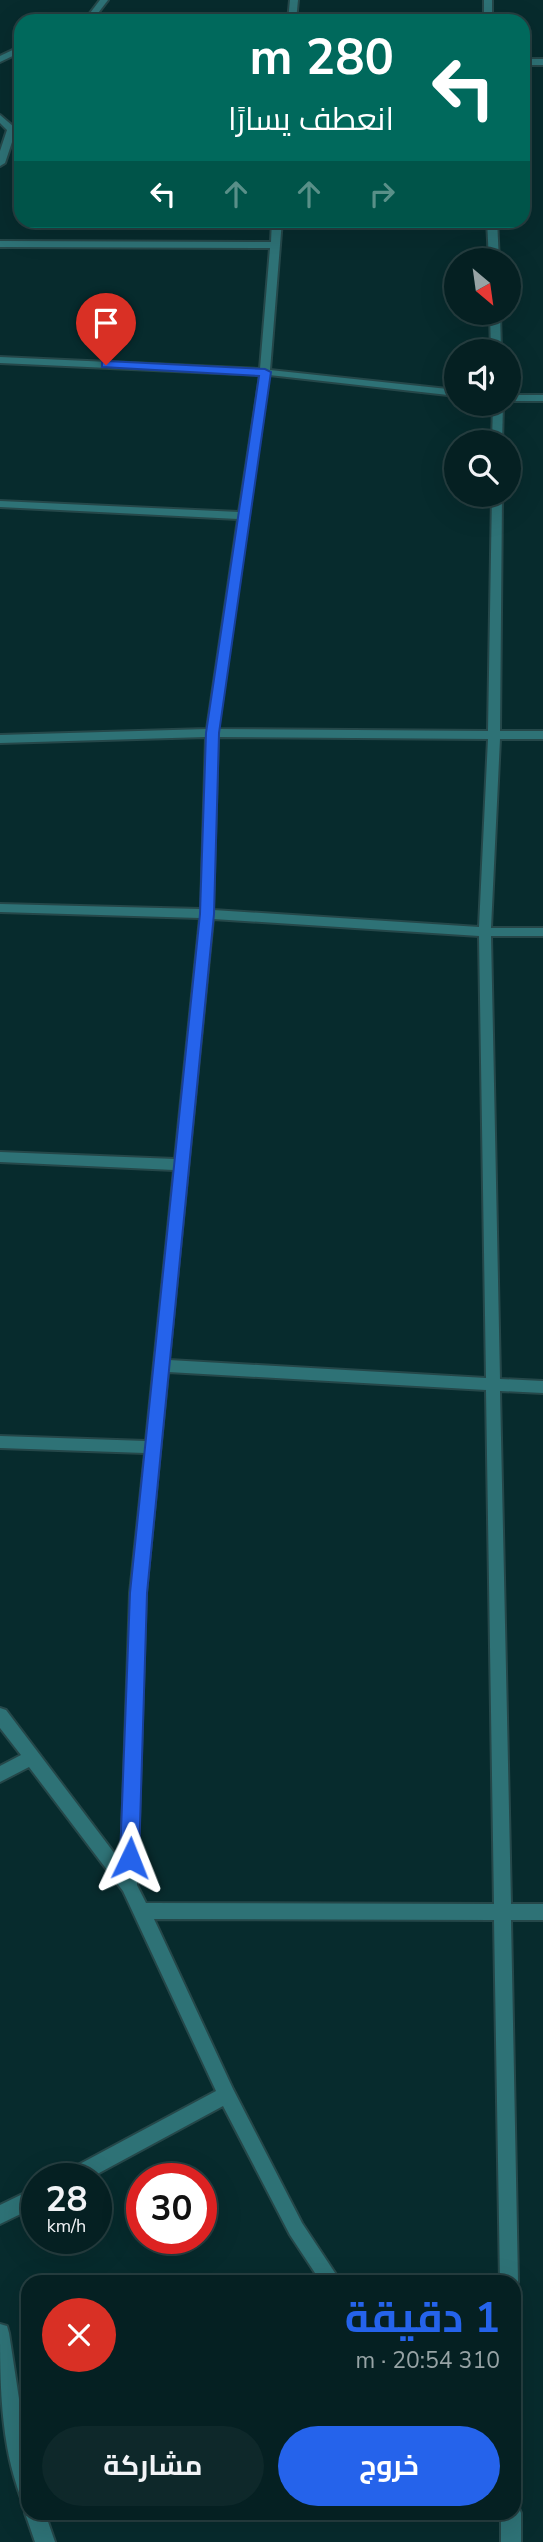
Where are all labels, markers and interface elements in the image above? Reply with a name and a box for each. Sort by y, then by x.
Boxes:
text: 280 m [250,24,394,91]
icon: left [418,42,509,133]
text: انعطف يسارًا [228,98,394,141]
icon: left [144,175,182,213]
icon: ahead [217,175,255,213]
icon: ahead [290,175,328,213]
icon: right [363,175,401,213]
north arrow [444,248,522,326]
map controls [444,248,521,507]
pin [76,293,136,365]
icon: arrive [87,304,125,342]
button: sound [444,339,521,416]
button: search [444,430,521,507]
position arrow [93,1821,167,1895]
speed limit sign: 30 [126,2163,217,2254]
text: 28 [45,2176,88,2223]
text: km/h [47,2214,86,2238]
text: 1 دقيقة [345,2290,500,2347]
button: close [42,2298,116,2372]
text: 310 m · 20:54 [355,2345,500,2376]
button: مشاركة [42,2426,264,2506]
button: خروج [278,2426,500,2506]

